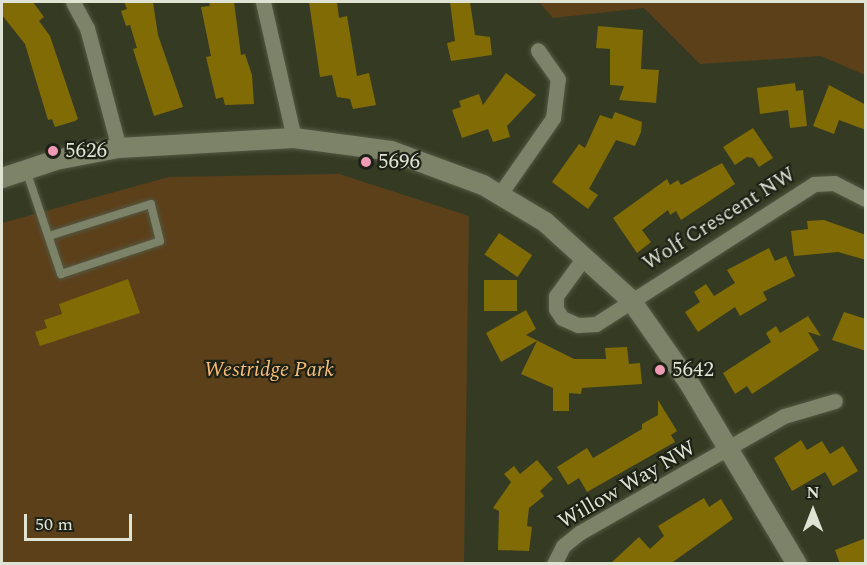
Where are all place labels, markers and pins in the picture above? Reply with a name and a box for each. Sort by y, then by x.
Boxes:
place label: 5626 [65,138,107,164]
marker: 5626 [46,144,60,158]
place label: 5696 [378,149,420,175]
marker: 5696 [359,155,373,169]
place label: 5642 [672,357,714,383]
marker: 5642 [653,363,667,377]

